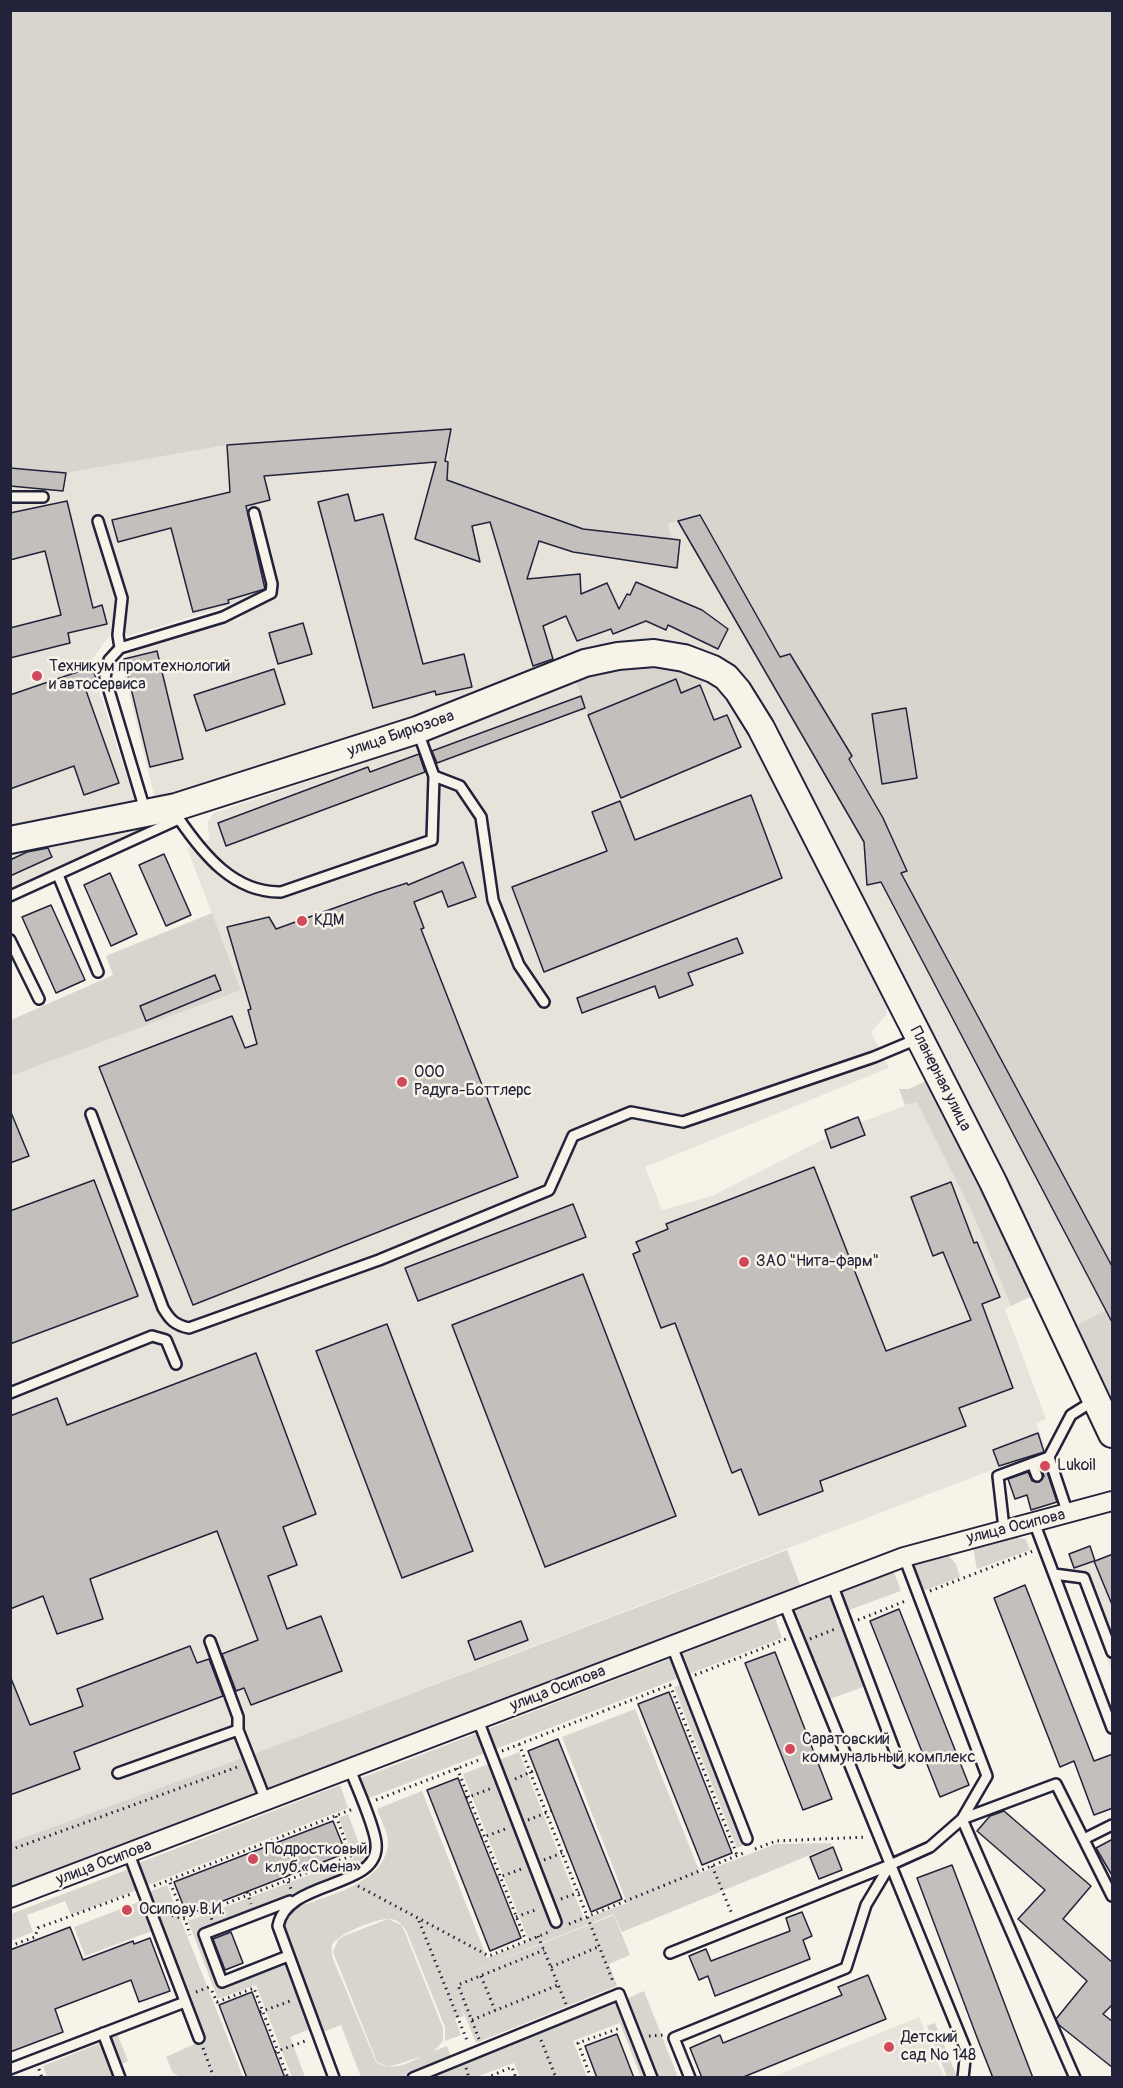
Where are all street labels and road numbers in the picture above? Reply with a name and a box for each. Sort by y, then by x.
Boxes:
street label: улица Бирюзова [345,707,457,761]
street label: Планерная улица [905,1023,975,1135]
street label: улица Осипова [965,1505,1067,1549]
street label: улица Осипова [508,1662,608,1716]
street label: улица Осипова [54,1836,154,1890]

